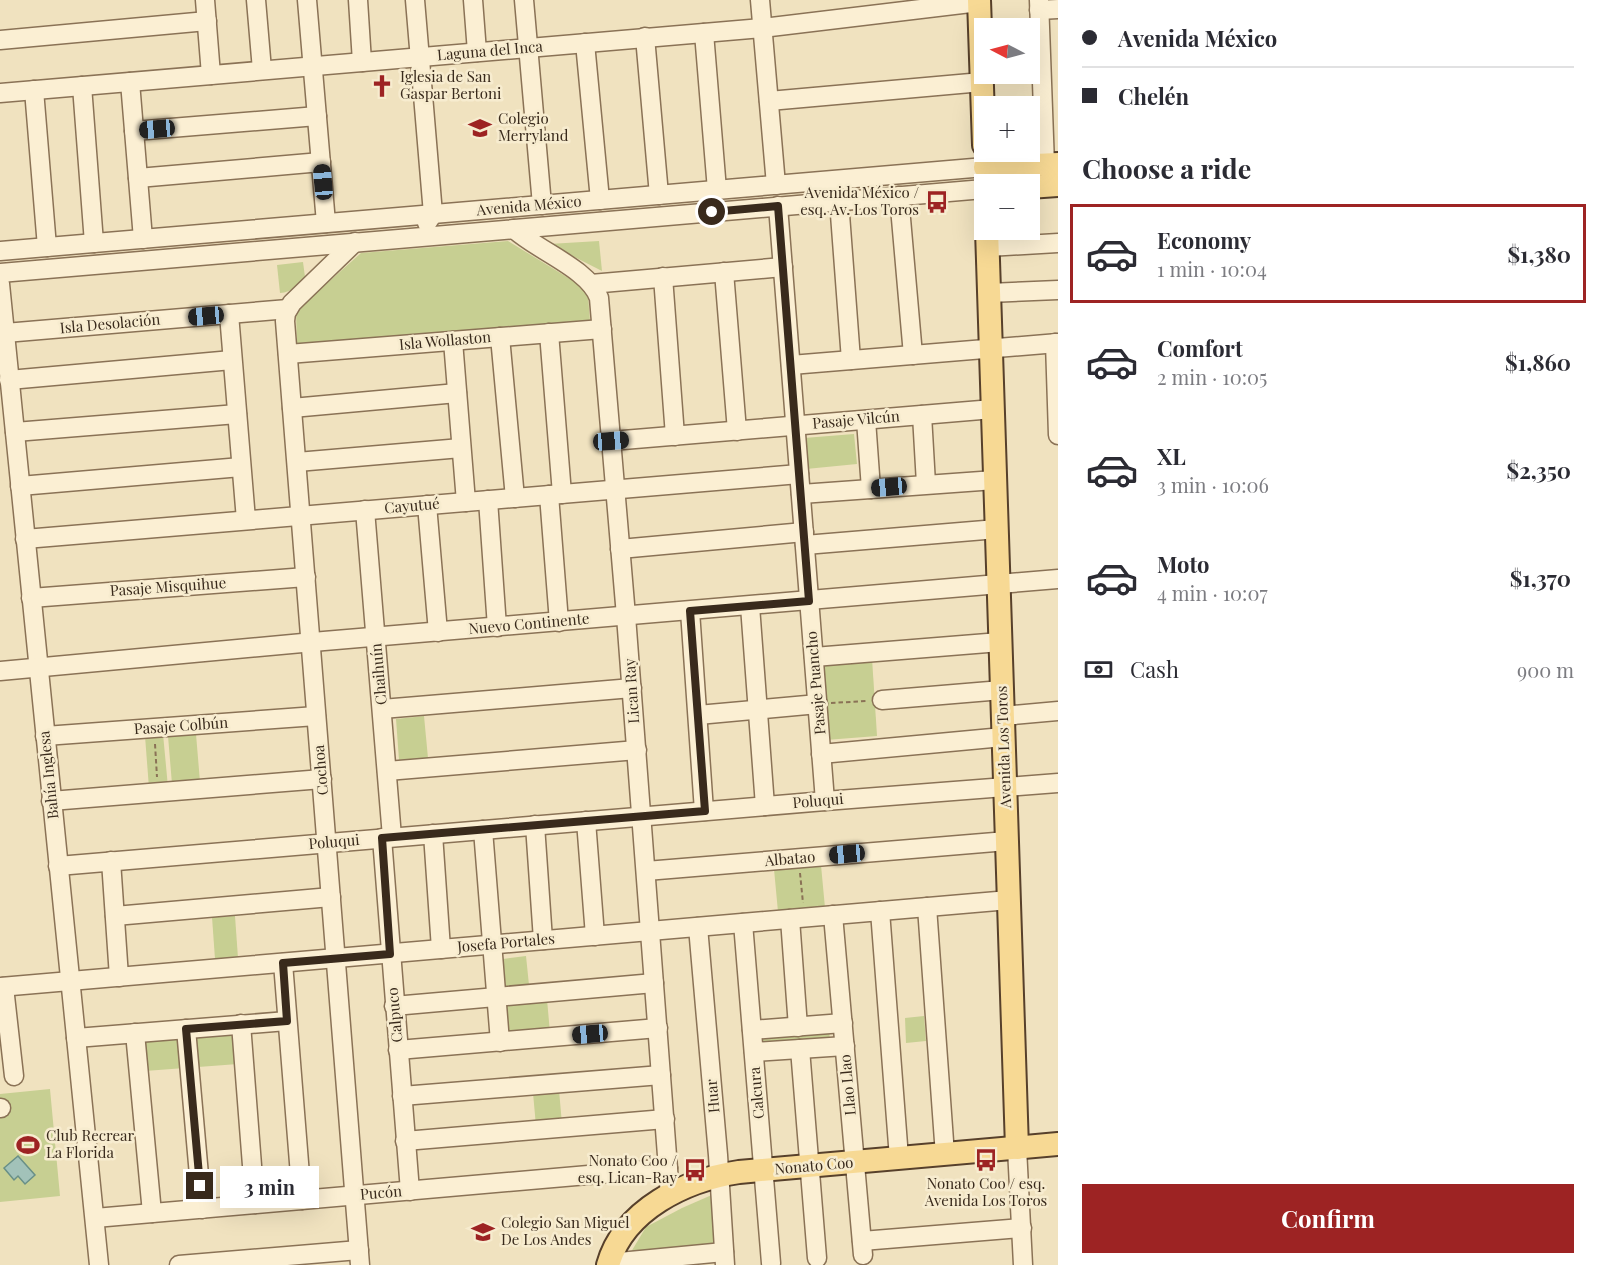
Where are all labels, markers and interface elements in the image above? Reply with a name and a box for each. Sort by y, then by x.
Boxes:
north arrow [974,18,1040,84]
map controls [974,18,1040,240]
text: Avenida México [1118,23,1277,53]
street label: Laguna del Inca [436,35,544,65]
place label: Iglesia de San Gaspar Bertoni [400,66,502,103]
church icon: Iglesia de San Gaspar Bertoni [369,73,395,99]
text: Chelén [1118,81,1189,111]
button: + [974,96,1040,162]
place label: Colegio Merryland [498,108,569,145]
school or university icon: Colegio Merryland [467,115,493,141]
car [138,118,176,140]
text: Choose a ride [1082,150,1251,186]
car [312,163,334,201]
button: − [974,174,1040,240]
place label: Avenida México / esq. Av. Los Toros [800,182,919,219]
bus stop icon: Avenida México / esq. Av. Los Toros [924,189,950,215]
street label: Avenida México [475,190,582,220]
route start [698,198,725,225]
text: Economy [1157,225,1251,255]
icon: car [1085,227,1139,281]
text: $1,380 [1507,239,1571,269]
text: 1 min · 10:04 [1157,255,1267,282]
car [187,305,225,327]
street label: Isla Desolación [59,309,161,337]
street label: Isla Wollaston [398,326,492,354]
text: Comfort [1157,333,1243,363]
icon: car [1085,335,1139,389]
text: $1,860 [1505,347,1571,377]
text: 2 min · 10:05 [1157,363,1267,390]
street label: Pasaje Vilcún [811,405,900,433]
car [592,431,630,451]
text: XL [1157,441,1186,471]
icon: car [1085,443,1139,497]
text: $2,350 [1507,455,1571,485]
text: 3 min · 10:06 [1157,471,1269,498]
car [870,476,908,498]
street label: Cayutué [383,493,440,517]
text: Moto [1157,549,1210,579]
icon: car [1085,551,1139,605]
text: $1,370 [1510,563,1571,593]
street label: Pasaje Misquihue [109,572,227,600]
text: 4 min · 10:07 [1157,579,1268,606]
street label: Nuevo Continente [468,608,590,638]
street label: Pasaje Puancho [801,630,829,736]
street label: Chaihuín [365,642,391,706]
icon: cash [1082,653,1115,686]
text: Cash [1130,654,1179,684]
text: 900 m [1517,656,1574,683]
street label: Lican Ray [619,657,643,724]
street label: Avenida Los Toros [991,685,1015,810]
street label: Pasaje Colbún [133,712,229,738]
street label: Bahía Inglesa [33,729,63,820]
street label: Cochoa [308,744,332,796]
street label: Poluqui [792,788,845,812]
street label: Poluqui [308,829,361,853]
car [828,843,866,865]
street label: Albatao [763,846,816,870]
street label: Josefa Portales [455,928,556,956]
street label: Calpuco [382,987,406,1043]
car [571,1023,609,1045]
street label: Llao Llao [834,1054,860,1117]
street label: Calcura [744,1066,768,1120]
street label: Huar [701,1078,723,1114]
place label: Club Recrear La Florida [46,1125,135,1162]
sports icon: Club Recrear La Florida [15,1132,41,1158]
bus stop icon: Nonato Coo / esq. Avenida Los Toros [973,1147,999,1173]
place label: Nonato Coo / esq. Lican-Ray [578,1150,677,1187]
street label: Nonato Coo [774,1152,854,1178]
bus stop icon: Nonato Coo / esq. Lican-Ray [682,1157,708,1183]
callout: 3 min [221,1165,320,1207]
route end [186,1172,213,1199]
text: 3 min [244,1173,295,1200]
place label: Nonato Coo / esq. Avenida Los Toros [924,1173,1047,1210]
street label: Pucón [359,1180,403,1204]
button: Confirm [1082,1184,1574,1253]
place label: Colegio San Miguel De Los Andes [501,1212,630,1249]
school or university icon: Colegio San Miguel De Los Andes [470,1219,496,1245]

